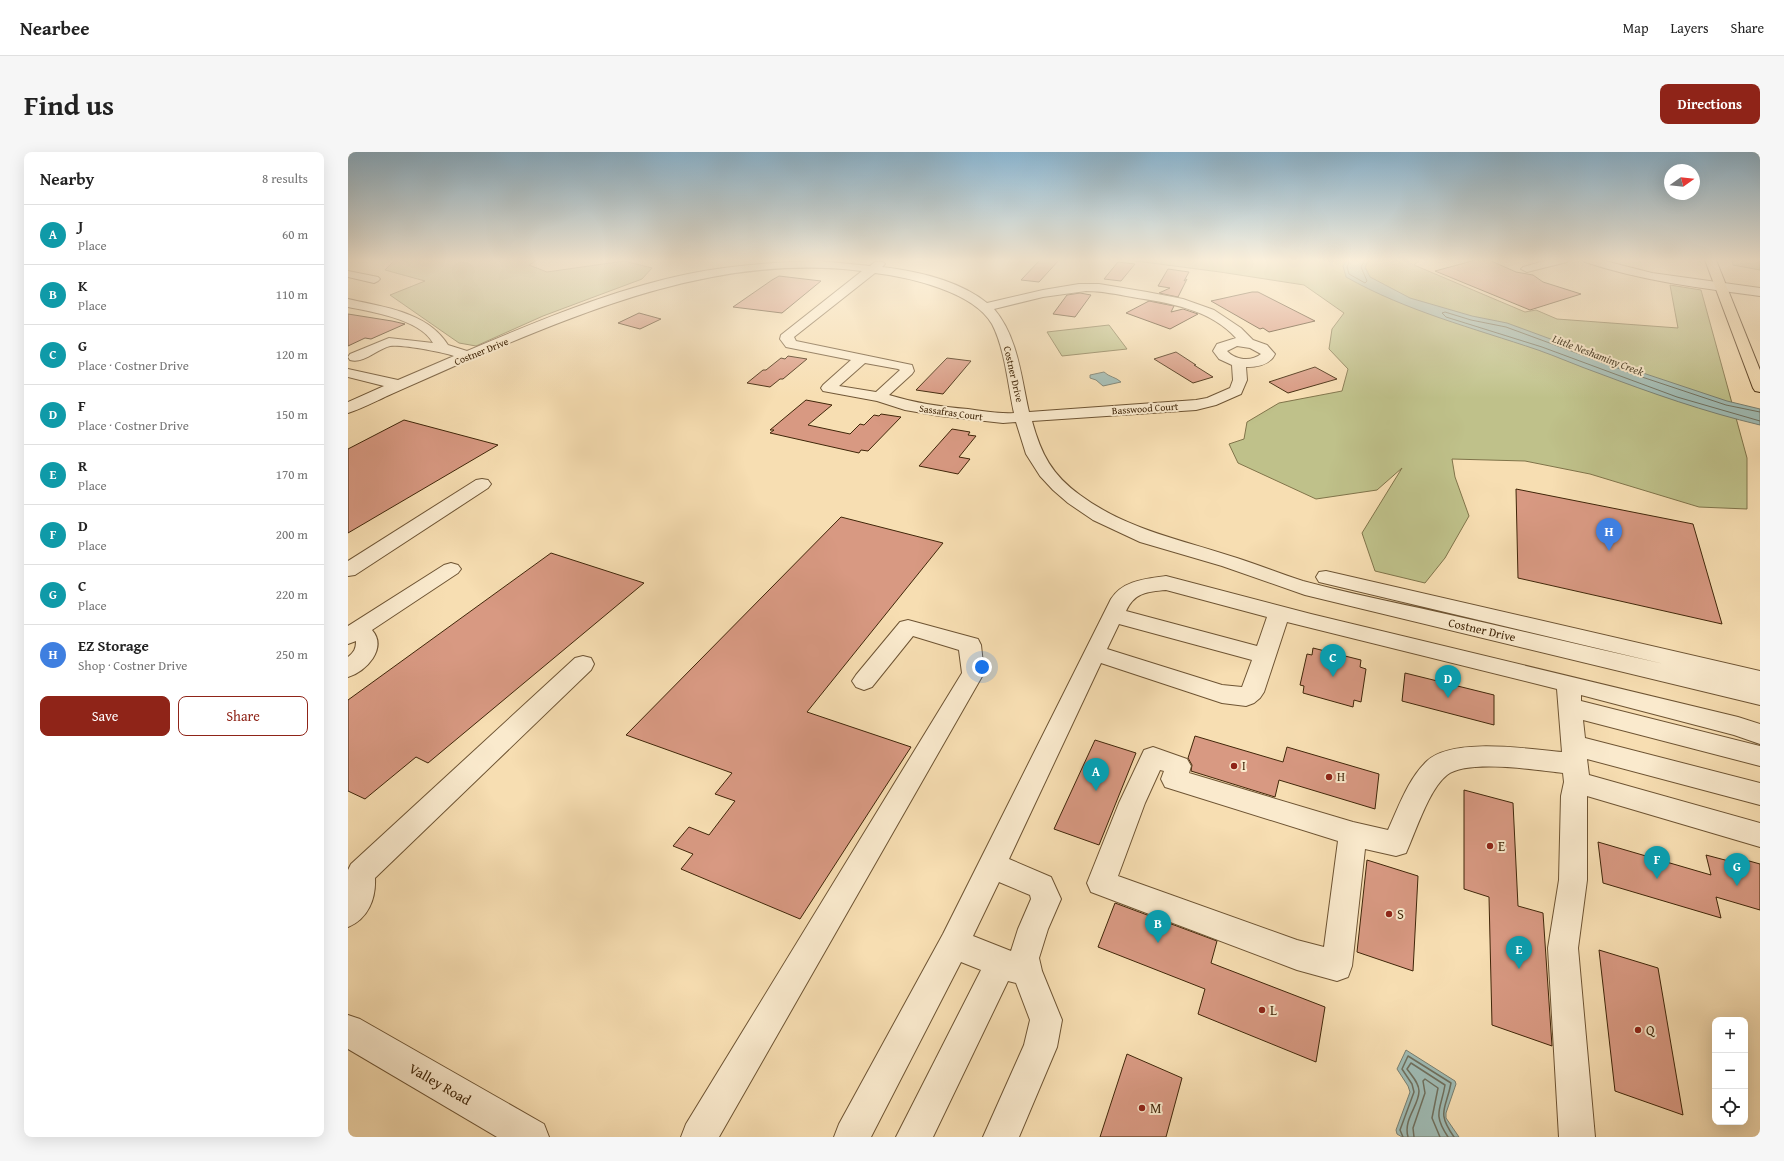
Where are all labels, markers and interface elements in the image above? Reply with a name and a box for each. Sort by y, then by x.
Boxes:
text: Nearbee [20,14,90,42]
text: Map [1623,18,1649,38]
text: Layers [1671,18,1709,38]
text: Share [1731,18,1764,38]
text: Find us [24,84,114,125]
button: Directions [1660,84,1760,124]
north arrow [1664,164,1700,200]
text: Nearby [40,166,94,191]
text: 8 results [262,169,308,188]
text: J [78,215,83,236]
text: A [49,225,57,244]
text: 60 m [282,225,308,244]
text: Place [78,236,107,255]
text: K [78,275,87,296]
text: B [49,285,57,304]
text: 110 m [276,285,308,304]
text: Place [78,296,107,315]
water label: Little Neshaminy Creek [1549,330,1647,380]
street label: Costner Drive [452,334,511,369]
text: G [78,335,87,356]
text: C [49,345,57,364]
text: 120 m [276,345,308,364]
street label: Costner Drive [1000,345,1027,404]
text: Place · Costner Drive [78,356,189,375]
text: F [78,395,86,416]
street label: Basswood Court [1111,399,1179,418]
street label: Sassafras Court [918,401,984,424]
text: D [49,405,57,424]
text: 150 m [276,405,308,424]
text: Place · Costner Drive [78,416,189,435]
text: R [78,455,87,476]
text: E [50,465,56,484]
text: 170 m [276,465,308,484]
text: Place [78,476,107,495]
text: D [78,515,88,536]
pin: H [1596,518,1622,551]
text: F [50,525,56,544]
text: 200 m [276,525,308,544]
text: Place [78,536,107,555]
text: C [78,575,86,596]
text: G [49,585,57,604]
text: 220 m [276,585,308,604]
text: Place [78,596,107,615]
street label: Costner Drive [1447,614,1518,646]
text: EZ Storage [78,635,149,656]
pin: C [1320,644,1346,677]
text: H [48,645,58,664]
text: 250 m [276,645,308,664]
text: Shop · Costner Drive [78,656,187,675]
your location [972,657,992,677]
pin: D [1435,665,1461,698]
button: Save [40,696,170,736]
button: Share [178,696,308,736]
place label: I [1242,757,1246,774]
pin: A [1083,758,1109,791]
marker: I [1229,761,1239,771]
place label: H [1337,768,1345,785]
marker: H [1324,772,1334,782]
place label: E [1498,836,1505,856]
marker: E [1485,841,1495,851]
pin: F [1644,846,1670,879]
pin: G [1724,853,1750,886]
place label: S [1397,904,1404,924]
marker: S [1384,909,1394,919]
pin: B [1145,910,1171,943]
pin: E [1506,936,1532,969]
place label: L [1270,1000,1277,1020]
marker: L [1257,1005,1267,1015]
map controls [1712,1017,1748,1125]
button: + [1712,1017,1748,1053]
place label: Q [1646,1020,1656,1040]
marker: Q [1633,1025,1643,1035]
button: − [1712,1053,1748,1089]
street label: Valley Road [405,1058,475,1110]
button: locate [1712,1089,1748,1125]
place label: M [1150,1098,1161,1118]
marker: M [1137,1103,1147,1113]

